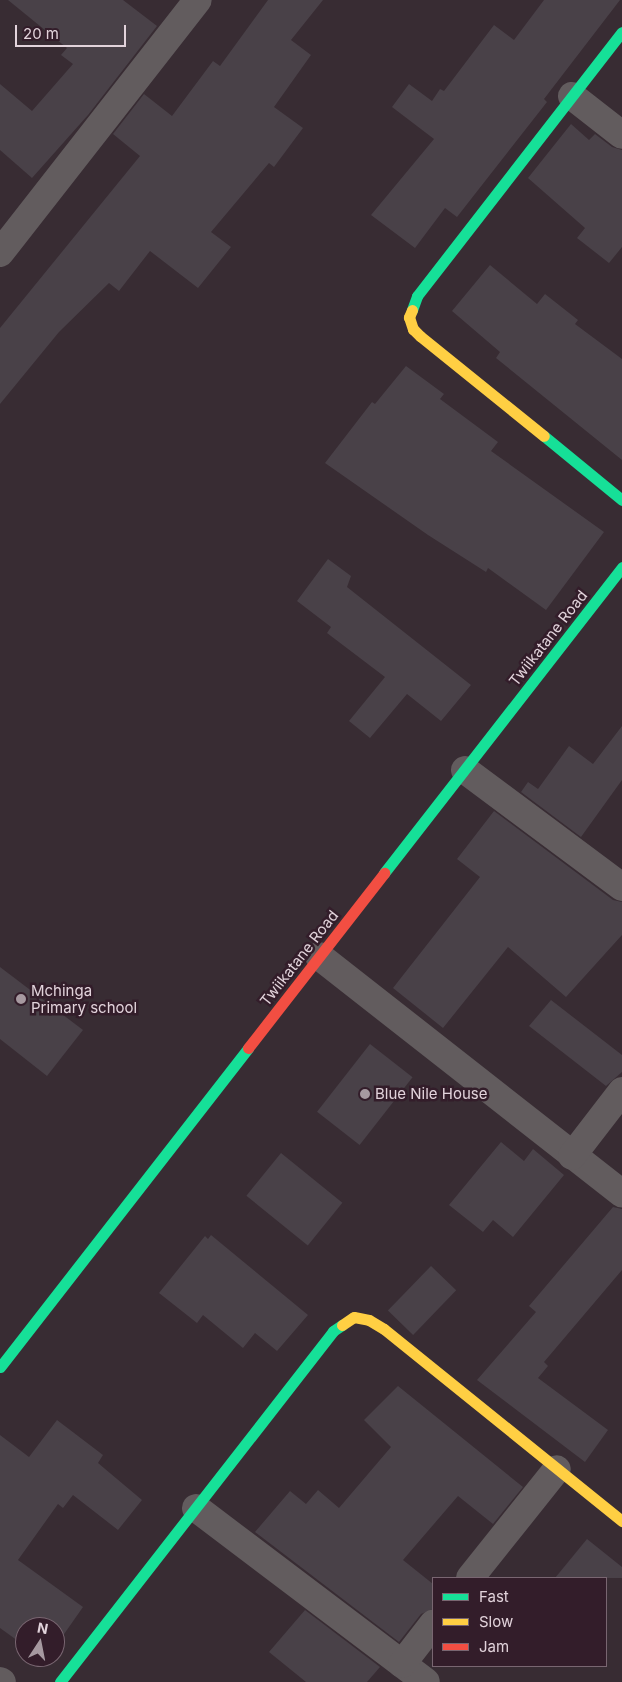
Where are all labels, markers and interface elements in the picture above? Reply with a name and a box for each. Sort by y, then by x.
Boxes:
scale bar [18,15,129,47]
text: 20 m [23,24,59,43]
street label: Twiikatane Road [505,587,591,689]
street label: Twiikatane Road [256,907,342,1009]
place label: Mchinga Primary school [31,981,137,1016]
marker: Mchinga Primary school [15,993,27,1005]
place label: Blue Nile House [375,1085,487,1103]
marker: Blue Nile House [359,1088,371,1100]
legend [432,1577,607,1667]
text: Fast [479,1587,509,1606]
text: Slow [479,1612,513,1631]
north arrow [15,1617,65,1667]
text: N [36,1618,50,1637]
text: Jam [479,1637,509,1656]

